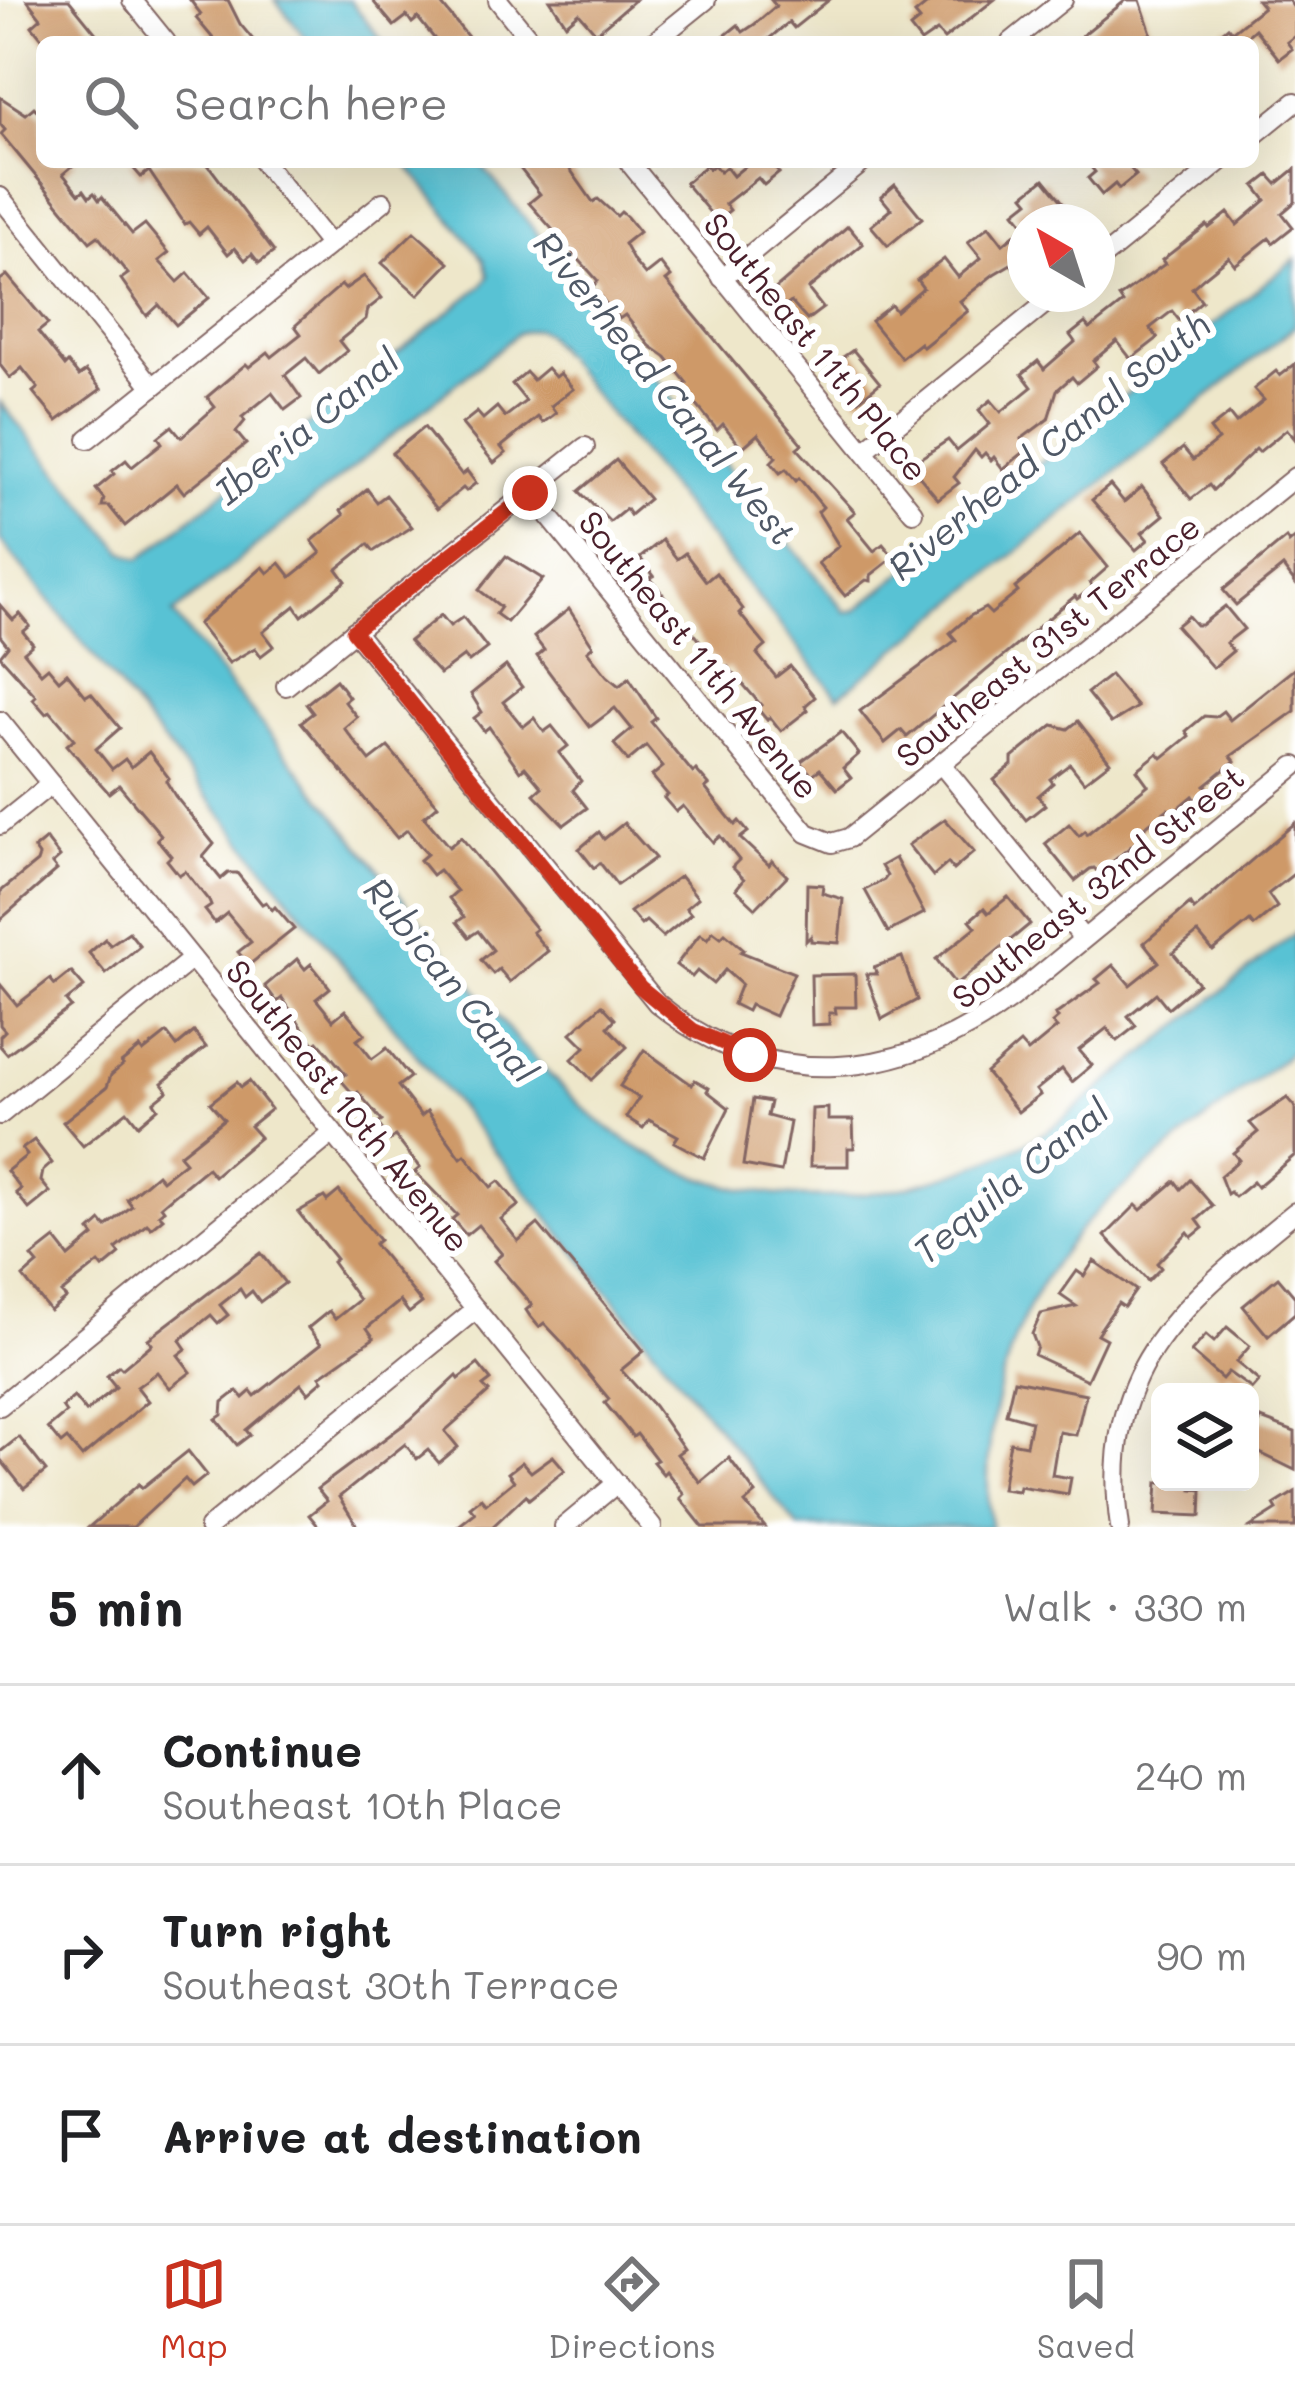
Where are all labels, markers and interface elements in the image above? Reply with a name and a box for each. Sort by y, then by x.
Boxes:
search box [36,36,1259,168]
icon: search [78,69,144,135]
text: Search here [174,73,448,131]
street label: Southeast 11th Place [695,203,939,489]
north arrow [1007,204,1115,312]
water label: Riverhead Canal West [525,220,807,554]
water label: Riverhead Canal South [877,300,1219,590]
water label: Iberia Canal [204,336,408,514]
route end [503,466,557,520]
street label: Southeast 11th Avenue [570,501,830,807]
street label: Southeast 31st Terrace [886,504,1208,776]
street label: Southeast 32nd Street [942,755,1252,1017]
water label: Rubican Canal [355,867,549,1091]
street label: Southeast 10th Avenue [218,950,480,1260]
route start [723,1028,777,1082]
water label: Tequila Canal [902,1087,1118,1273]
map controls [1151,1383,1259,1491]
button: layers [1151,1383,1259,1491]
text: 5 min [48,1572,183,1639]
text: Walk · 330 m [1003,1580,1247,1631]
text: Continue [162,1720,362,1778]
icon: ahead [48,1742,114,1808]
text: 240 m [1135,1749,1247,1800]
text: Southeast 10th Place [162,1778,563,1829]
text: Turn right [162,1900,391,1958]
icon: right [48,1922,114,1988]
text: 90 m [1156,1929,1247,1980]
text: Southeast 30th Terrace [162,1958,620,2009]
icon: arrive [48,2102,114,2168]
text: Arrive at destination [162,2106,642,2164]
tab: Map [160,2251,228,2366]
tab: Directions [548,2251,716,2366]
tab: Saved [1037,2251,1135,2366]

